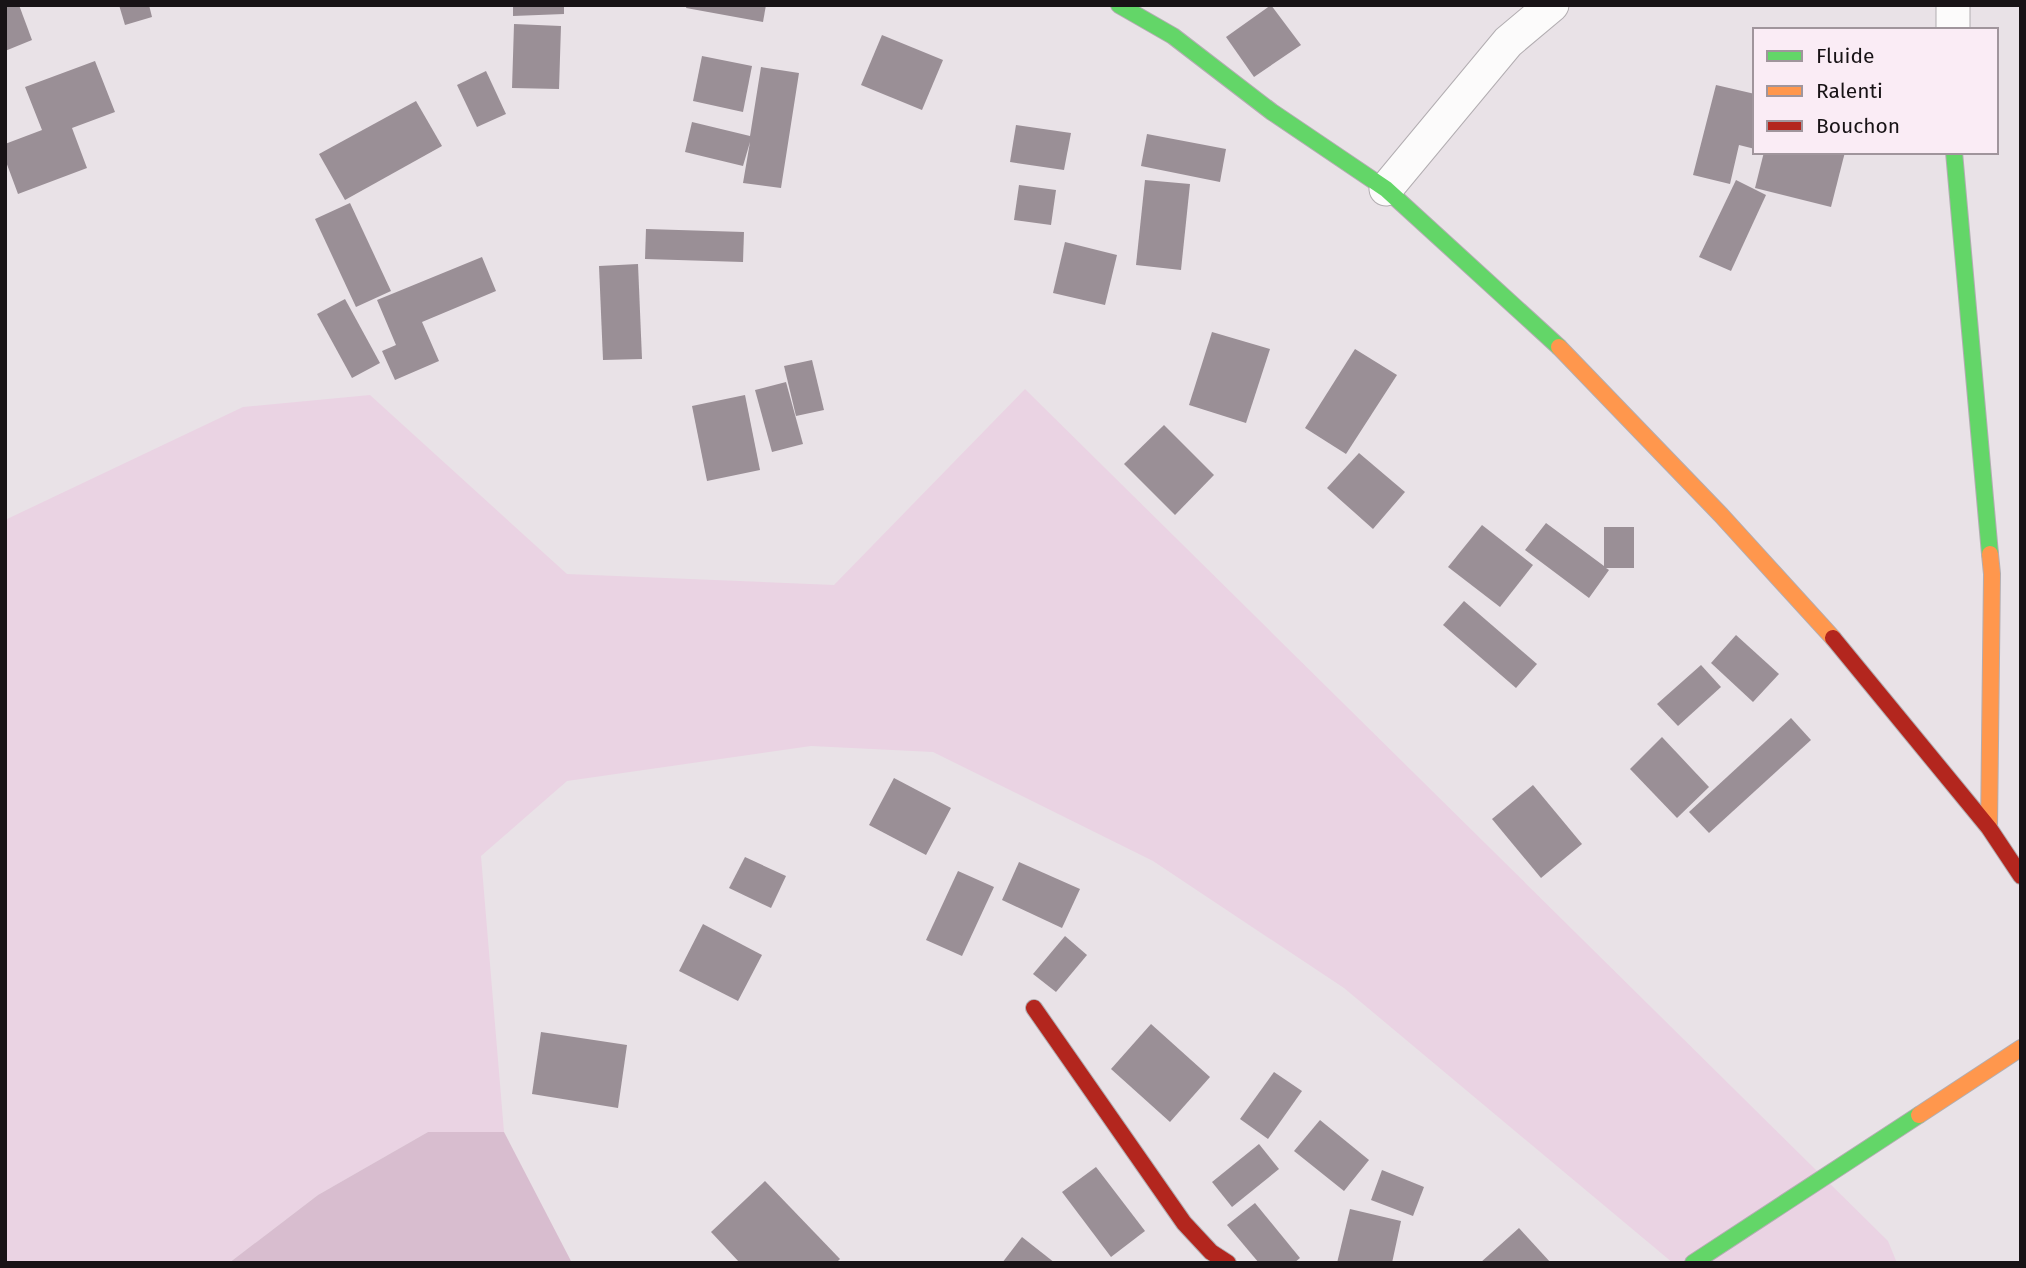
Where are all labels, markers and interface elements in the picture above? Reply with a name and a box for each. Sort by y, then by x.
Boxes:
legend [1753,28,1998,154]
text: Fluide [1816,43,1874,69]
text: Ralenti [1816,78,1883,104]
text: Bouchon [1816,113,1900,139]

